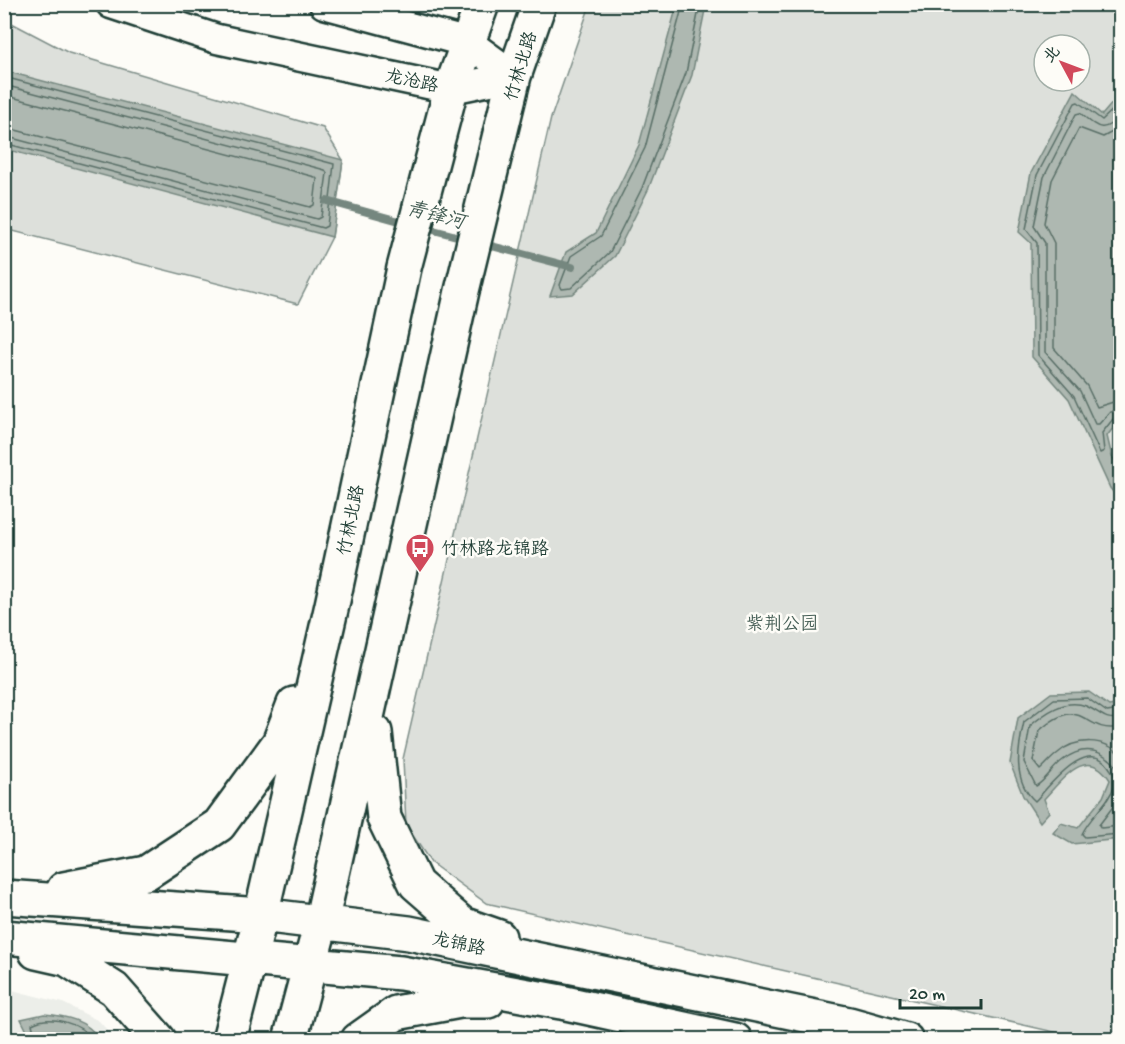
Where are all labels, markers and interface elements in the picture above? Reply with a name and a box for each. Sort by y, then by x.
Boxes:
street label: 竹林北路 [501,29,543,104]
north arrow [1032,33,1092,93]
text: 北 [1040,43,1066,68]
street label: 龙沧路 [383,66,440,98]
water label: 青锋河 [403,197,470,237]
street label: 竹林北路 [334,483,370,558]
bus stop icon: 竹林路龙锦路 [404,532,436,574]
place label: 竹林路龙锦路 [441,539,549,561]
park label: 紫荆公园 [746,614,818,636]
street label: 龙锦路 [430,929,487,961]
scale bar [900,972,981,1010]
text: 20 m [909,985,945,1006]

